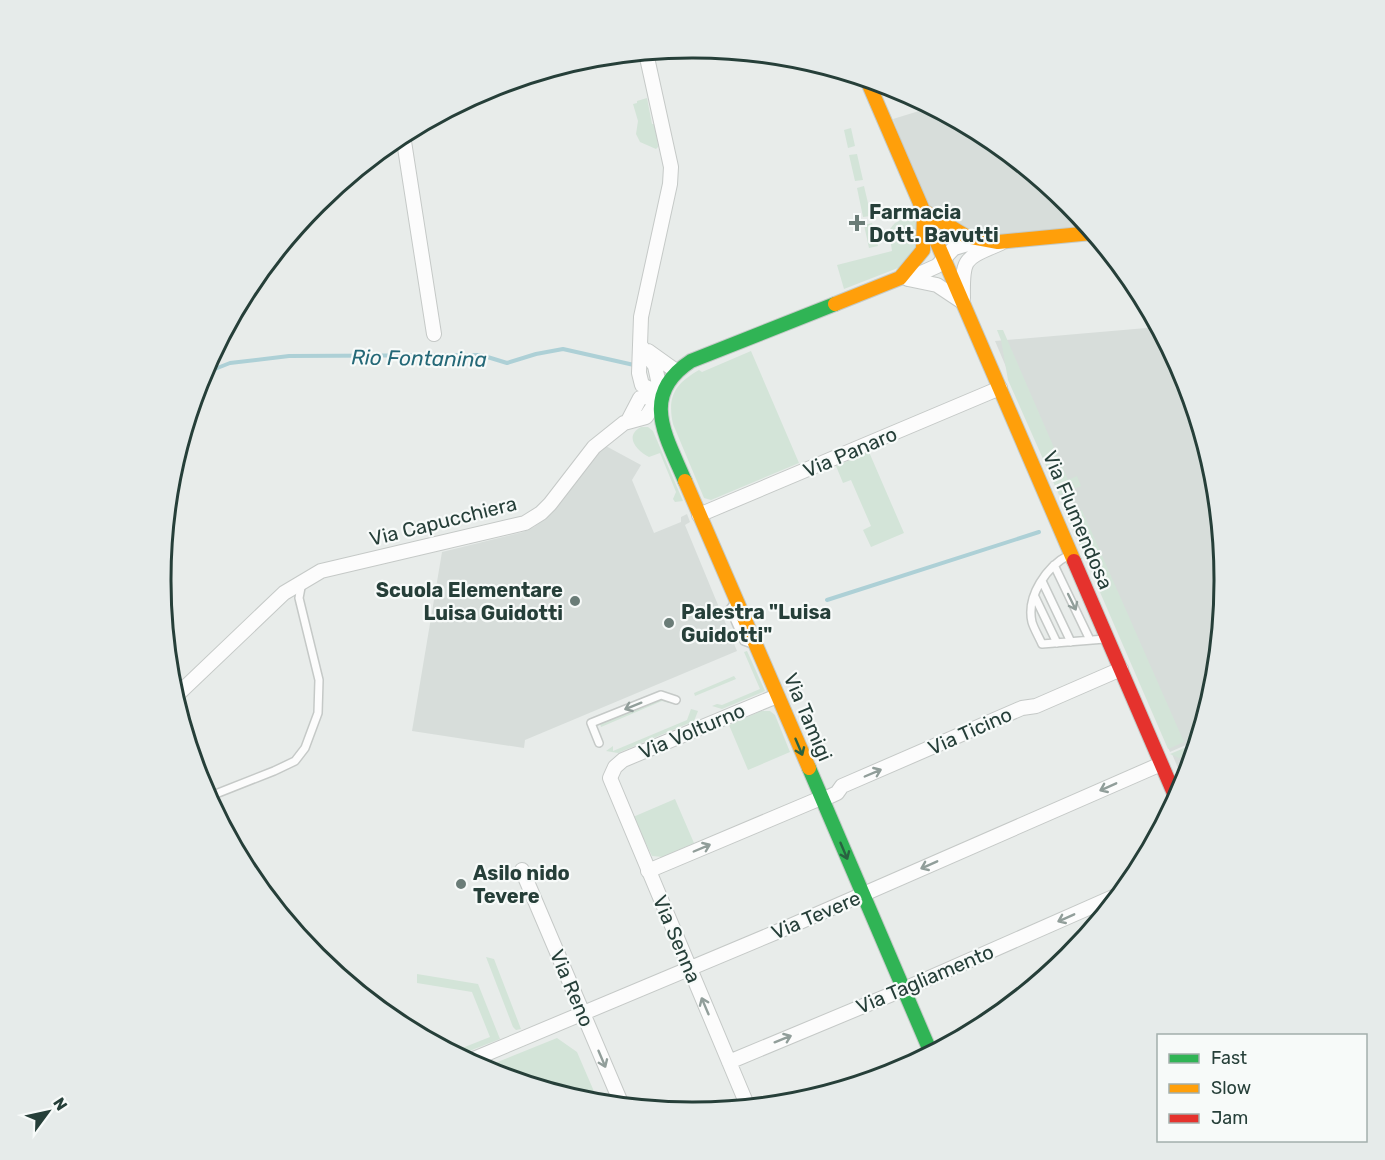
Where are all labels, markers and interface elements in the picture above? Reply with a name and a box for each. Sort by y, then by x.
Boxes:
place label: Farmacia Dott. Bavutti [869,200,999,247]
marker: Farmacia Dott. Bavutti [850,216,864,230]
water label: Rio Fontanina [351,344,487,372]
street label: Via Panaro [799,422,901,482]
street label: Via Flumendosa [1038,447,1118,593]
street label: Via Capucchiera [367,491,519,551]
place label: Scuola Elementare Luisa Guidotti [376,578,563,625]
one-way arrow [1067,593,1079,611]
marker: Scuola Elementare Luisa Guidotti [568,594,582,608]
place label: Palestra "Luisa Guidotti" [681,600,831,647]
marker: Palestra "Luisa Guidotti" [662,616,676,630]
street label: Via Tamigi [779,669,837,765]
street label: Via Volturno [635,698,749,764]
one-way arrow [624,701,643,712]
street label: Via Ticino [924,702,1016,760]
one-way arrow [794,737,805,755]
one-way arrow [863,767,882,778]
one-way arrow [1099,782,1118,793]
one-way arrow [692,842,710,853]
one-way arrow [839,842,850,860]
one-way arrow [921,860,939,872]
place label: Asilo nido Tevere [473,861,570,908]
marker: Asilo nido Tevere [454,877,468,891]
street label: Via Tevere [768,886,864,944]
street label: Via Senna [648,892,706,986]
one-way arrow [1057,913,1076,924]
street label: Via Tagliamento [853,939,997,1019]
street label: Via Reno [545,946,599,1030]
one-way arrow [699,997,710,1015]
one-way arrow [773,1033,792,1044]
legend [1157,1034,1367,1142]
text: Fast [1211,1047,1247,1069]
one-way arrow [597,1049,608,1068]
text: Slow [1211,1077,1251,1099]
north arrow [18,1082,78,1142]
text: N [49,1094,71,1114]
text: Jam [1211,1107,1248,1129]

